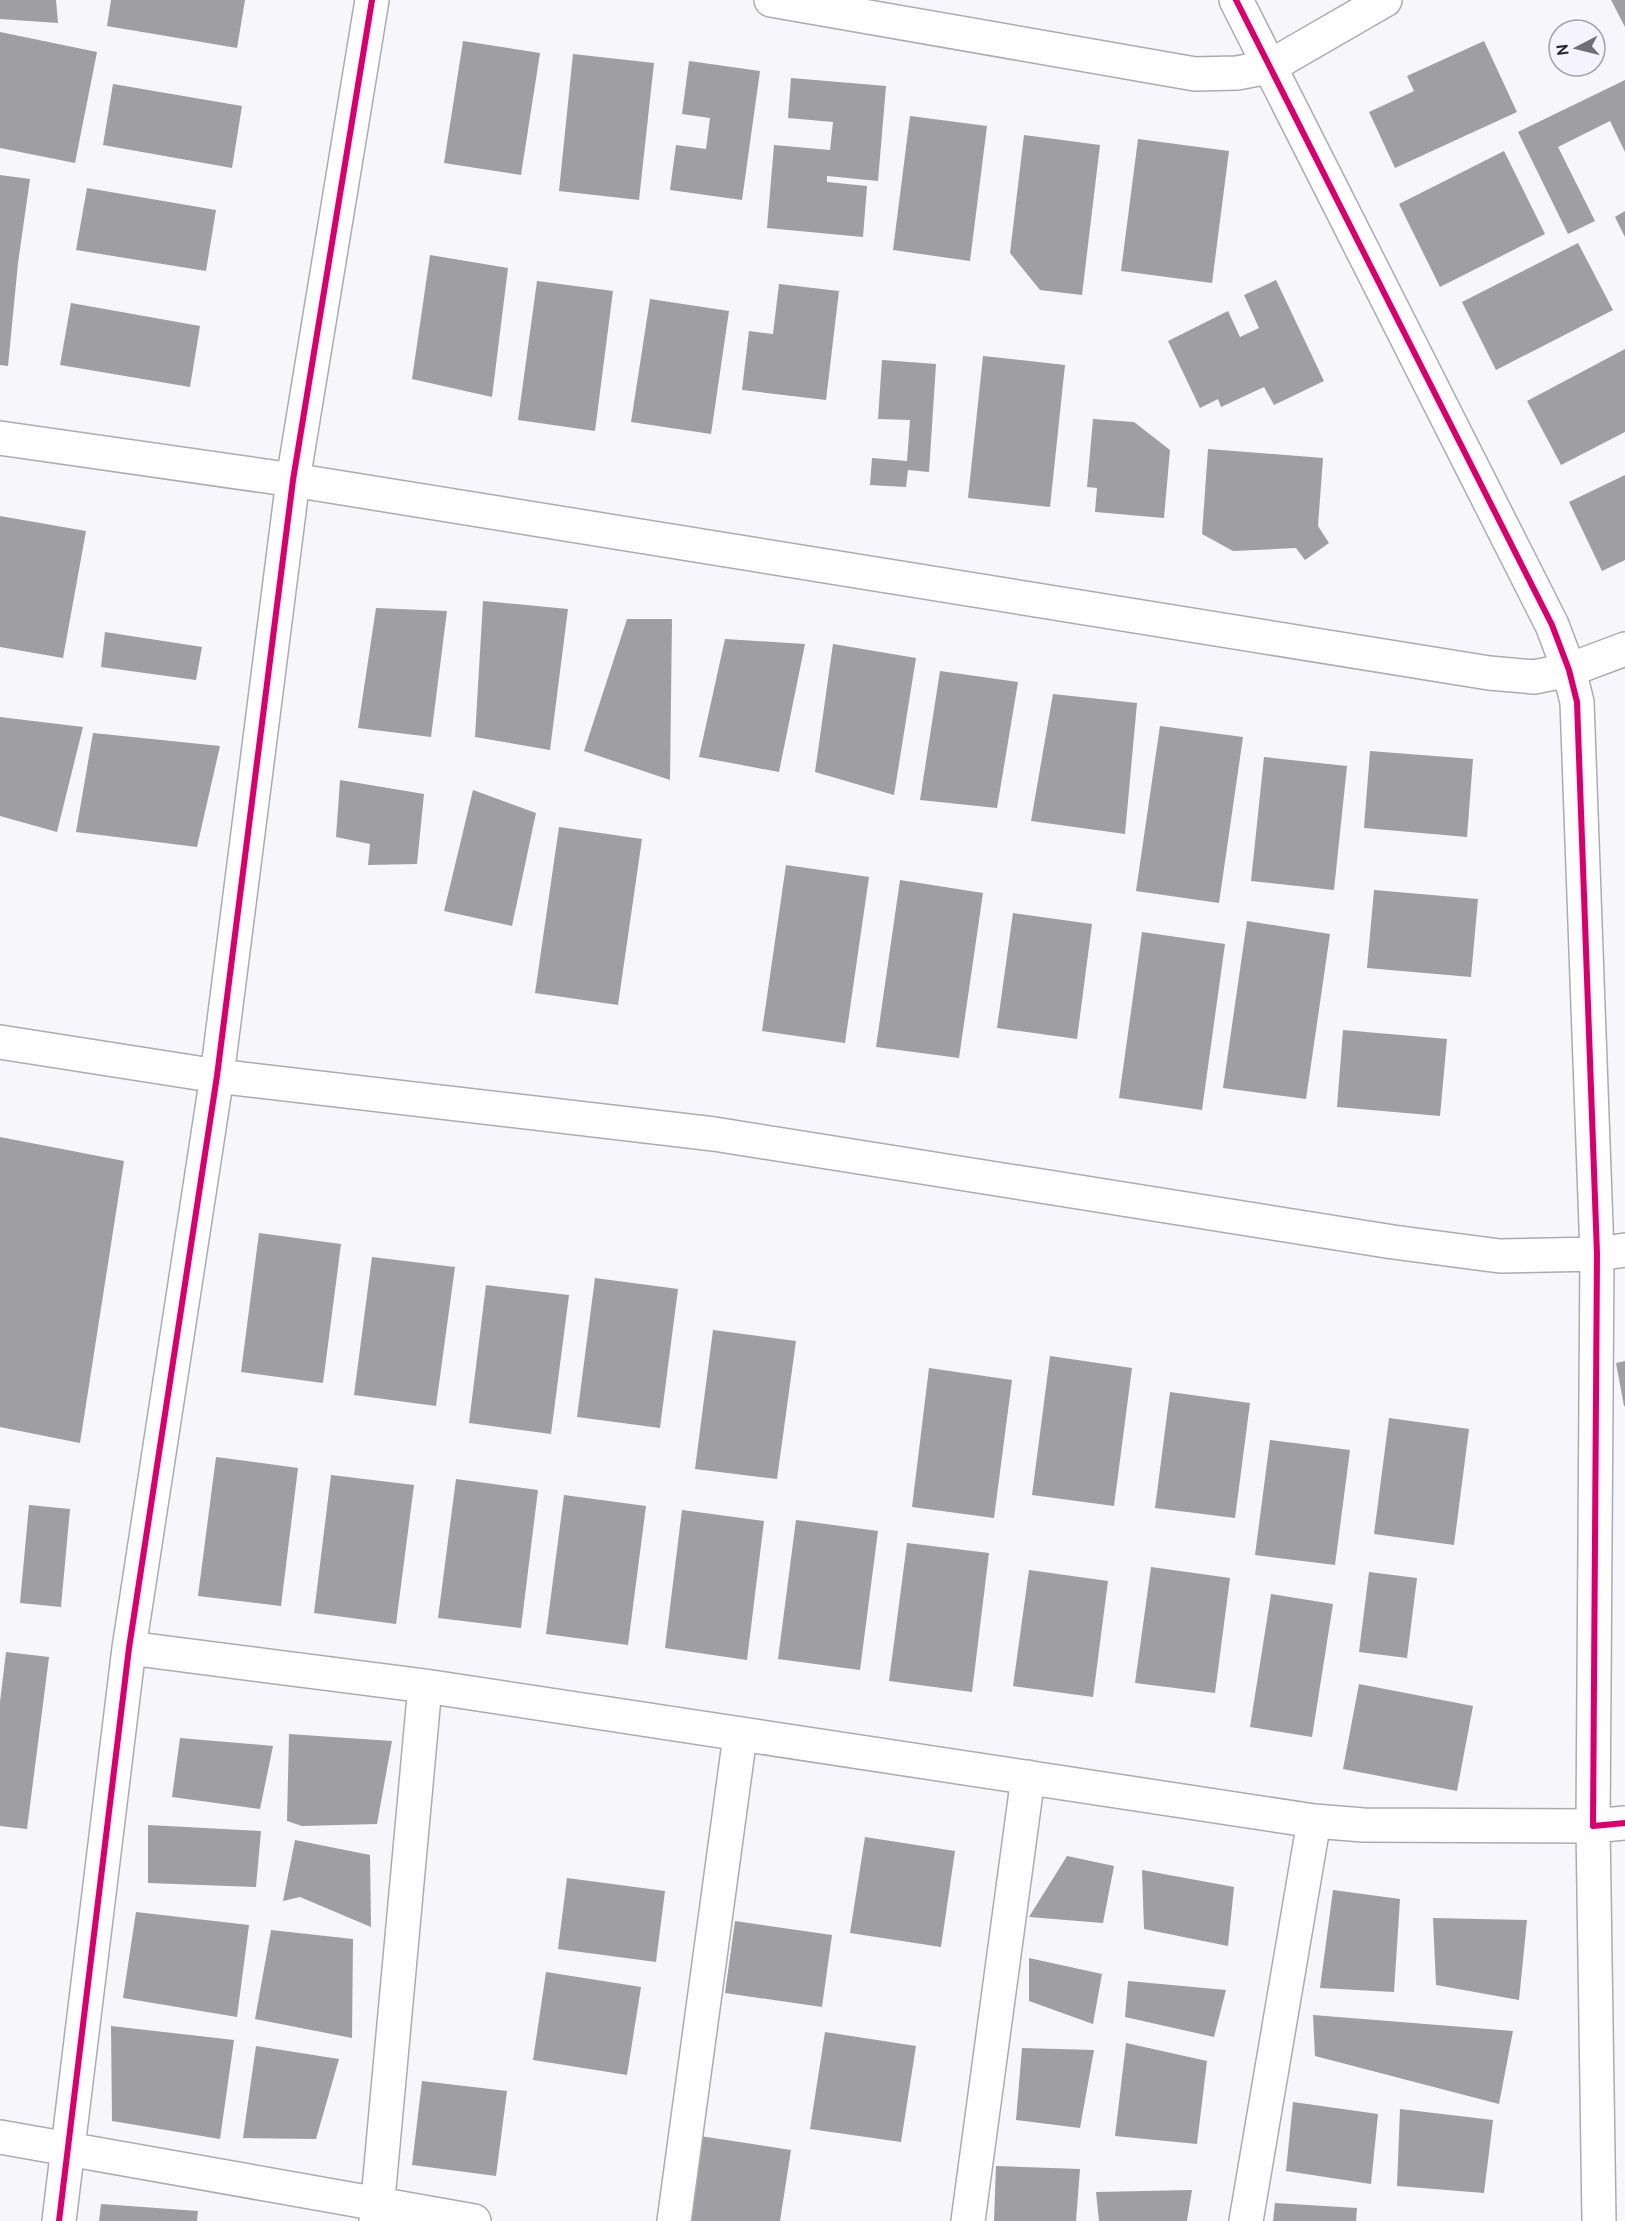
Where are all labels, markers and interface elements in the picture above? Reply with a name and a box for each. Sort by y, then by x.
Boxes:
north arrow [1547,18,1607,78]
text: N [1552,43,1573,57]

